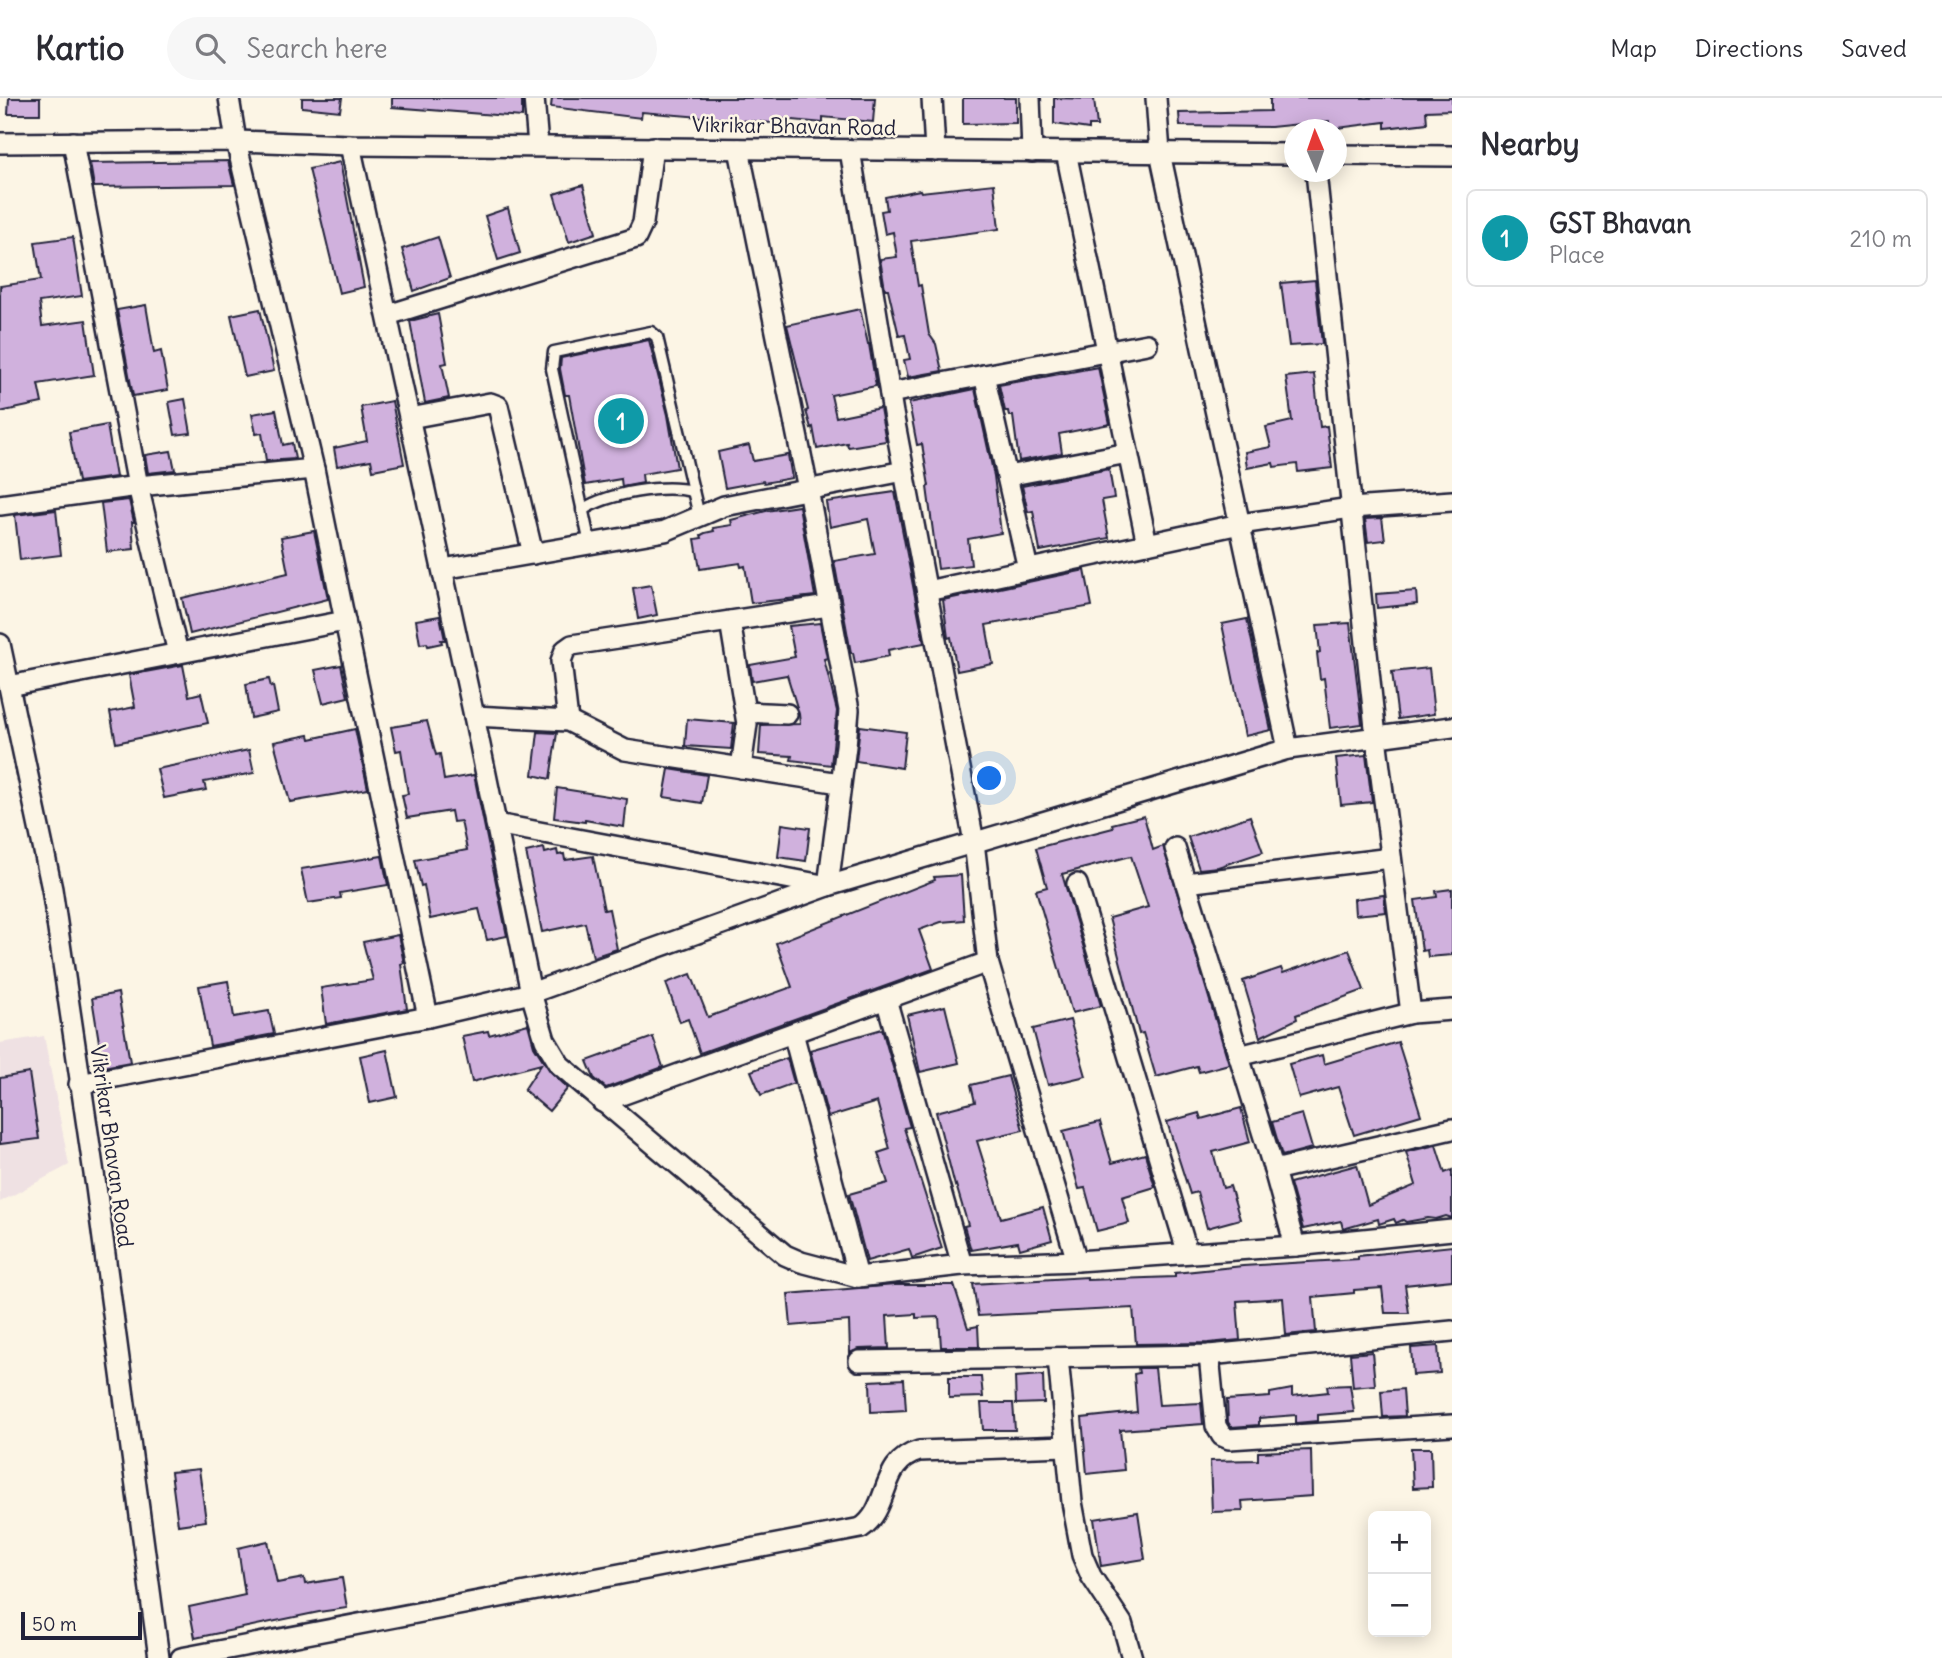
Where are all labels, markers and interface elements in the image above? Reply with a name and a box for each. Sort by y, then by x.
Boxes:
search box [167,17,657,80]
text: Kartio [35,27,125,69]
icon: search [191,29,229,67]
text: Search here [247,32,388,65]
text: Map [1610,33,1657,63]
text: Directions [1695,33,1803,63]
text: Saved [1841,33,1907,63]
street label: Vikrikar Bhavan Road [692,111,896,141]
north arrow [1284,119,1347,182]
text: Nearby [1480,125,1580,163]
text: GST Bhavan [1549,207,1691,240]
text: 1 [1500,224,1510,253]
text: 210 m [1849,224,1912,253]
text: Place [1549,240,1605,269]
pin: 1 [598,395,644,447]
your location [972,761,1006,795]
street label: Vikrikar Bhavan Road [84,1043,140,1249]
map controls [1368,1511,1431,1637]
button: + [1368,1511,1431,1574]
button: − [1368,1574,1431,1637]
scale bar [21,1609,142,1641]
text: 50 m [32,1612,77,1636]

